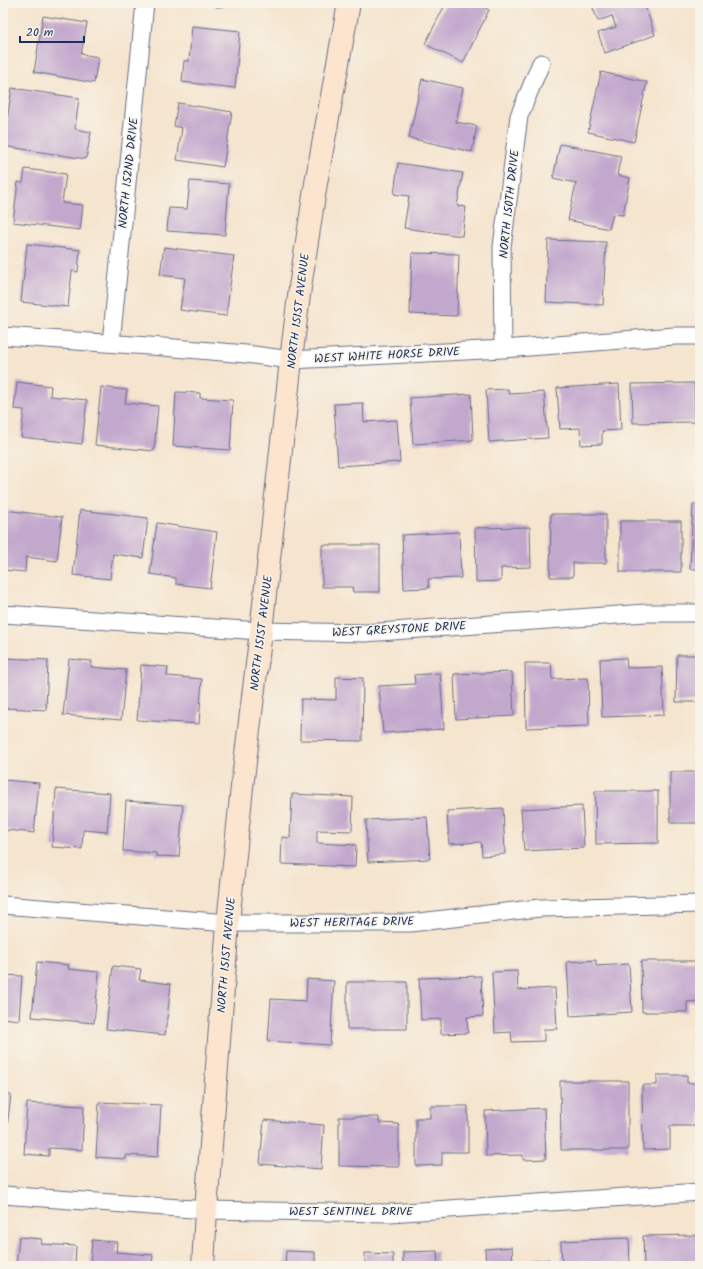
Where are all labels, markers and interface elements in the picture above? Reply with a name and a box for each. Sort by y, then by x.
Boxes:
scale bar [20,18,84,44]
text: 20 m [26,23,54,42]
street label: NORTH 152ND DRIVE [113,116,144,229]
street label: NORTH 150TH DRIVE [494,148,525,259]
street label: NORTH 151ST AVENUE [282,251,315,370]
street label: WEST WHITE HORSE DRIVE [314,342,461,369]
street label: NORTH 151ST AVENUE [245,573,278,692]
street label: WEST GREYSTONE DRIVE [331,616,468,642]
street label: NORTH 151ST AVENUE [212,895,241,1014]
street label: WEST HERITAGE DRIVE [290,912,415,933]
street label: WEST SENTINEL DRIVE [289,1202,414,1221]

